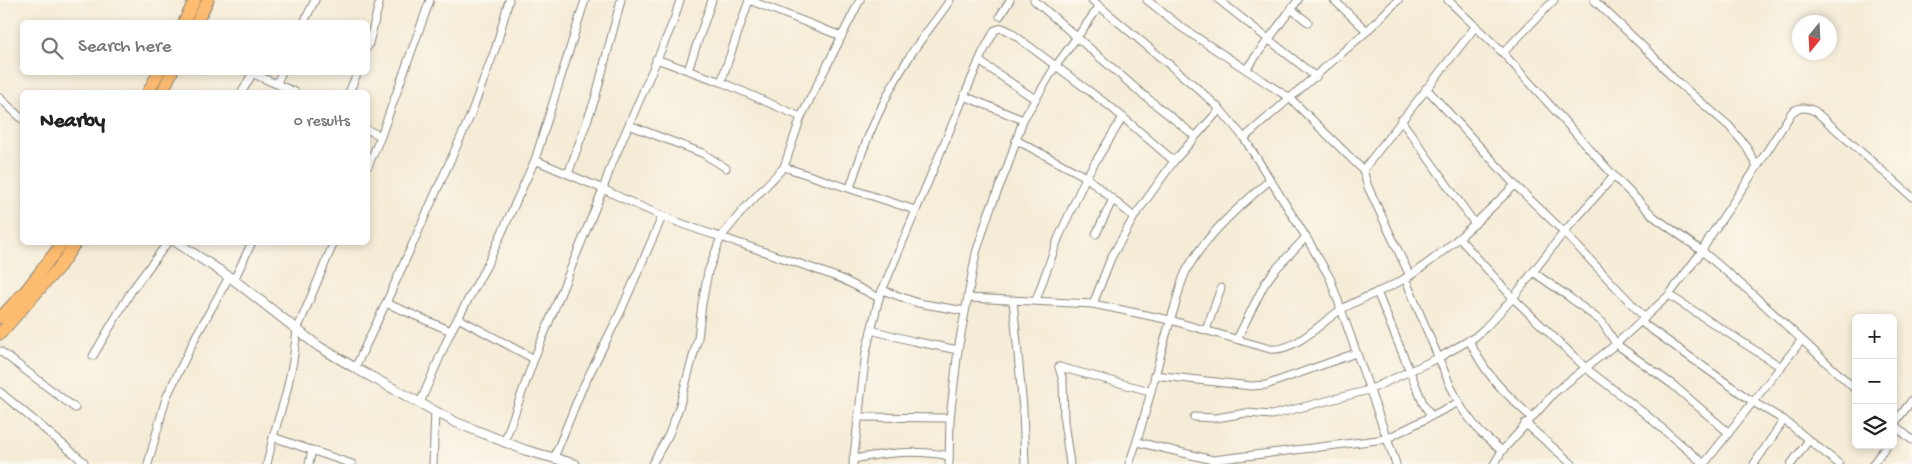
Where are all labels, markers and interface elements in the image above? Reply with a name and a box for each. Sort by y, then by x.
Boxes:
north arrow [1792,15,1837,60]
search box [20,20,370,75]
icon: search [38,34,66,62]
text: Search here [78,36,172,59]
text: Nearby [40,110,105,135]
text: 0 results [294,113,350,132]
map controls [1852,314,1897,449]
button: + [1852,314,1897,359]
button: − [1852,359,1897,404]
button: layers [1852,404,1897,449]

